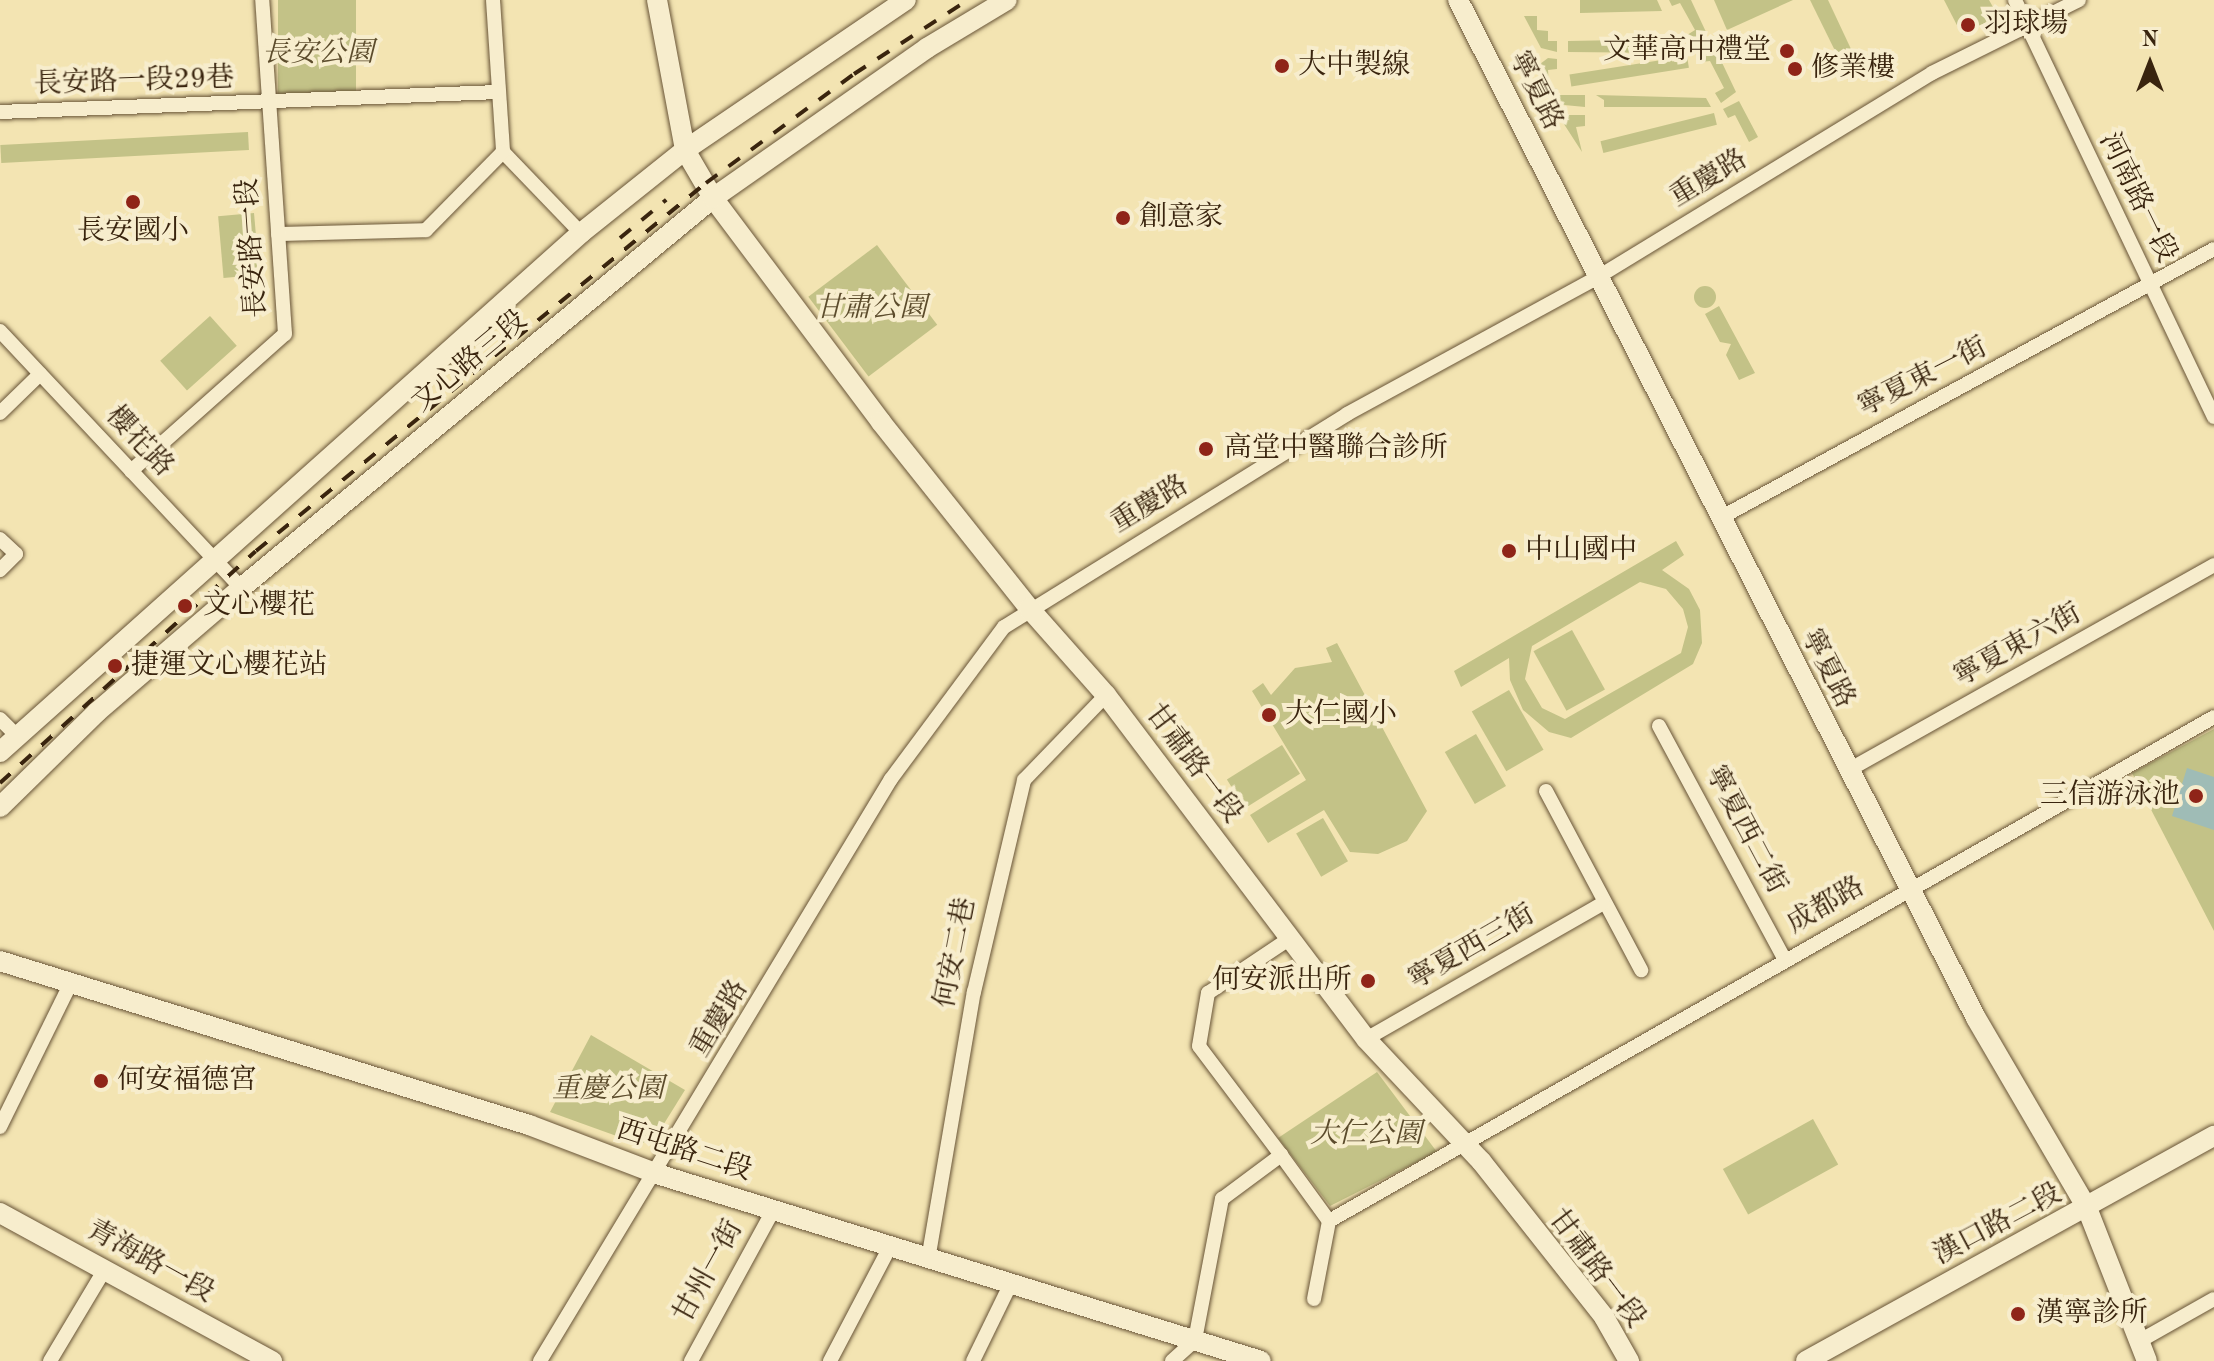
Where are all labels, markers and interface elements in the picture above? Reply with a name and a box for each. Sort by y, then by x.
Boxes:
place label: 羽球場 [1984,8,2068,42]
marker: 羽球場 [1959,16,1977,34]
north arrow [2110,24,2190,104]
text: N [2142,29,2158,51]
place label: 文華高中禮堂 [1603,34,1771,68]
park label: 長安公園 [262,37,374,71]
marker: 文華高中禮堂 [1778,42,1796,60]
street label: 寧夏路 [1501,46,1569,136]
place label: 大中製線 [1298,49,1410,83]
place label: 修業樓 [1811,52,1895,86]
marker: 大中製線 [1273,57,1291,75]
marker: 修業樓 [1786,60,1804,78]
street label: 長安路一段29巷 [33,62,235,102]
street label: 河南路一段 [2091,128,2183,268]
street label: 重慶路 [1664,143,1754,215]
street label: 長安路一段 [231,177,275,319]
marker: 長安國小 [124,193,142,211]
place label: 創意家 [1139,201,1223,235]
marker: 創意家 [1114,209,1132,227]
place label: 長安國小 [77,215,189,249]
park label: 甘肅公園 [815,292,927,326]
street label: 文心路三段 [406,304,534,420]
street label: 寧夏東一街 [1853,331,1993,425]
street label: 櫻花路 [98,400,180,484]
place label: 高堂中醫聯合診所 [1224,432,1448,466]
marker: 高堂中醫聯合診所 [1195,438,1217,460]
street label: 重慶路 [1105,469,1195,541]
place label: 中山國中 [1525,534,1637,568]
marker: 中山國中 [1500,542,1518,560]
place label: 文心櫻花 [203,589,315,623]
marker: 文心櫻花 [174,595,196,617]
street label: 寧夏東六街 [1949,597,2087,695]
street label: 寧夏路 [1793,624,1861,714]
place label: 捷運文心櫻花站 [131,649,327,683]
marker: 捷運文心櫻花站 [106,657,124,675]
street label: 甘肅路一段 [1137,698,1249,830]
place label: 大仁國小 [1285,698,1397,732]
marker: 大仁國小 [1260,706,1278,724]
street label: 寧夏西二街 [1697,760,1793,900]
place label: 三信游泳池 [2040,779,2180,813]
marker: 三信游泳池 [2187,787,2205,805]
street label: 成都路 [1781,870,1871,942]
street label: 何安二巷 [929,895,983,1011]
street label: 寧夏西三街 [1403,898,1541,998]
place label: 何安派出所 [1212,964,1352,998]
marker: 何安派出所 [1359,972,1377,990]
street label: 重慶路 [684,974,756,1064]
place label: 何安福德宮 [117,1064,257,1098]
marker: 何安福德宮 [92,1072,110,1090]
park label: 重慶公園 [552,1073,664,1107]
street label: 西屯路二段 [612,1113,756,1189]
park label: 大仁公園 [1310,1118,1422,1152]
street label: 漢口路二段 [1928,1177,2068,1273]
street label: 甘肅路一段 [1540,1203,1652,1335]
street label: 青海路一段 [81,1213,219,1311]
street label: 甘州一街 [667,1215,751,1329]
place label: 漢寧診所 [2036,1297,2148,1331]
marker: 漢寧診所 [2007,1303,2029,1325]

